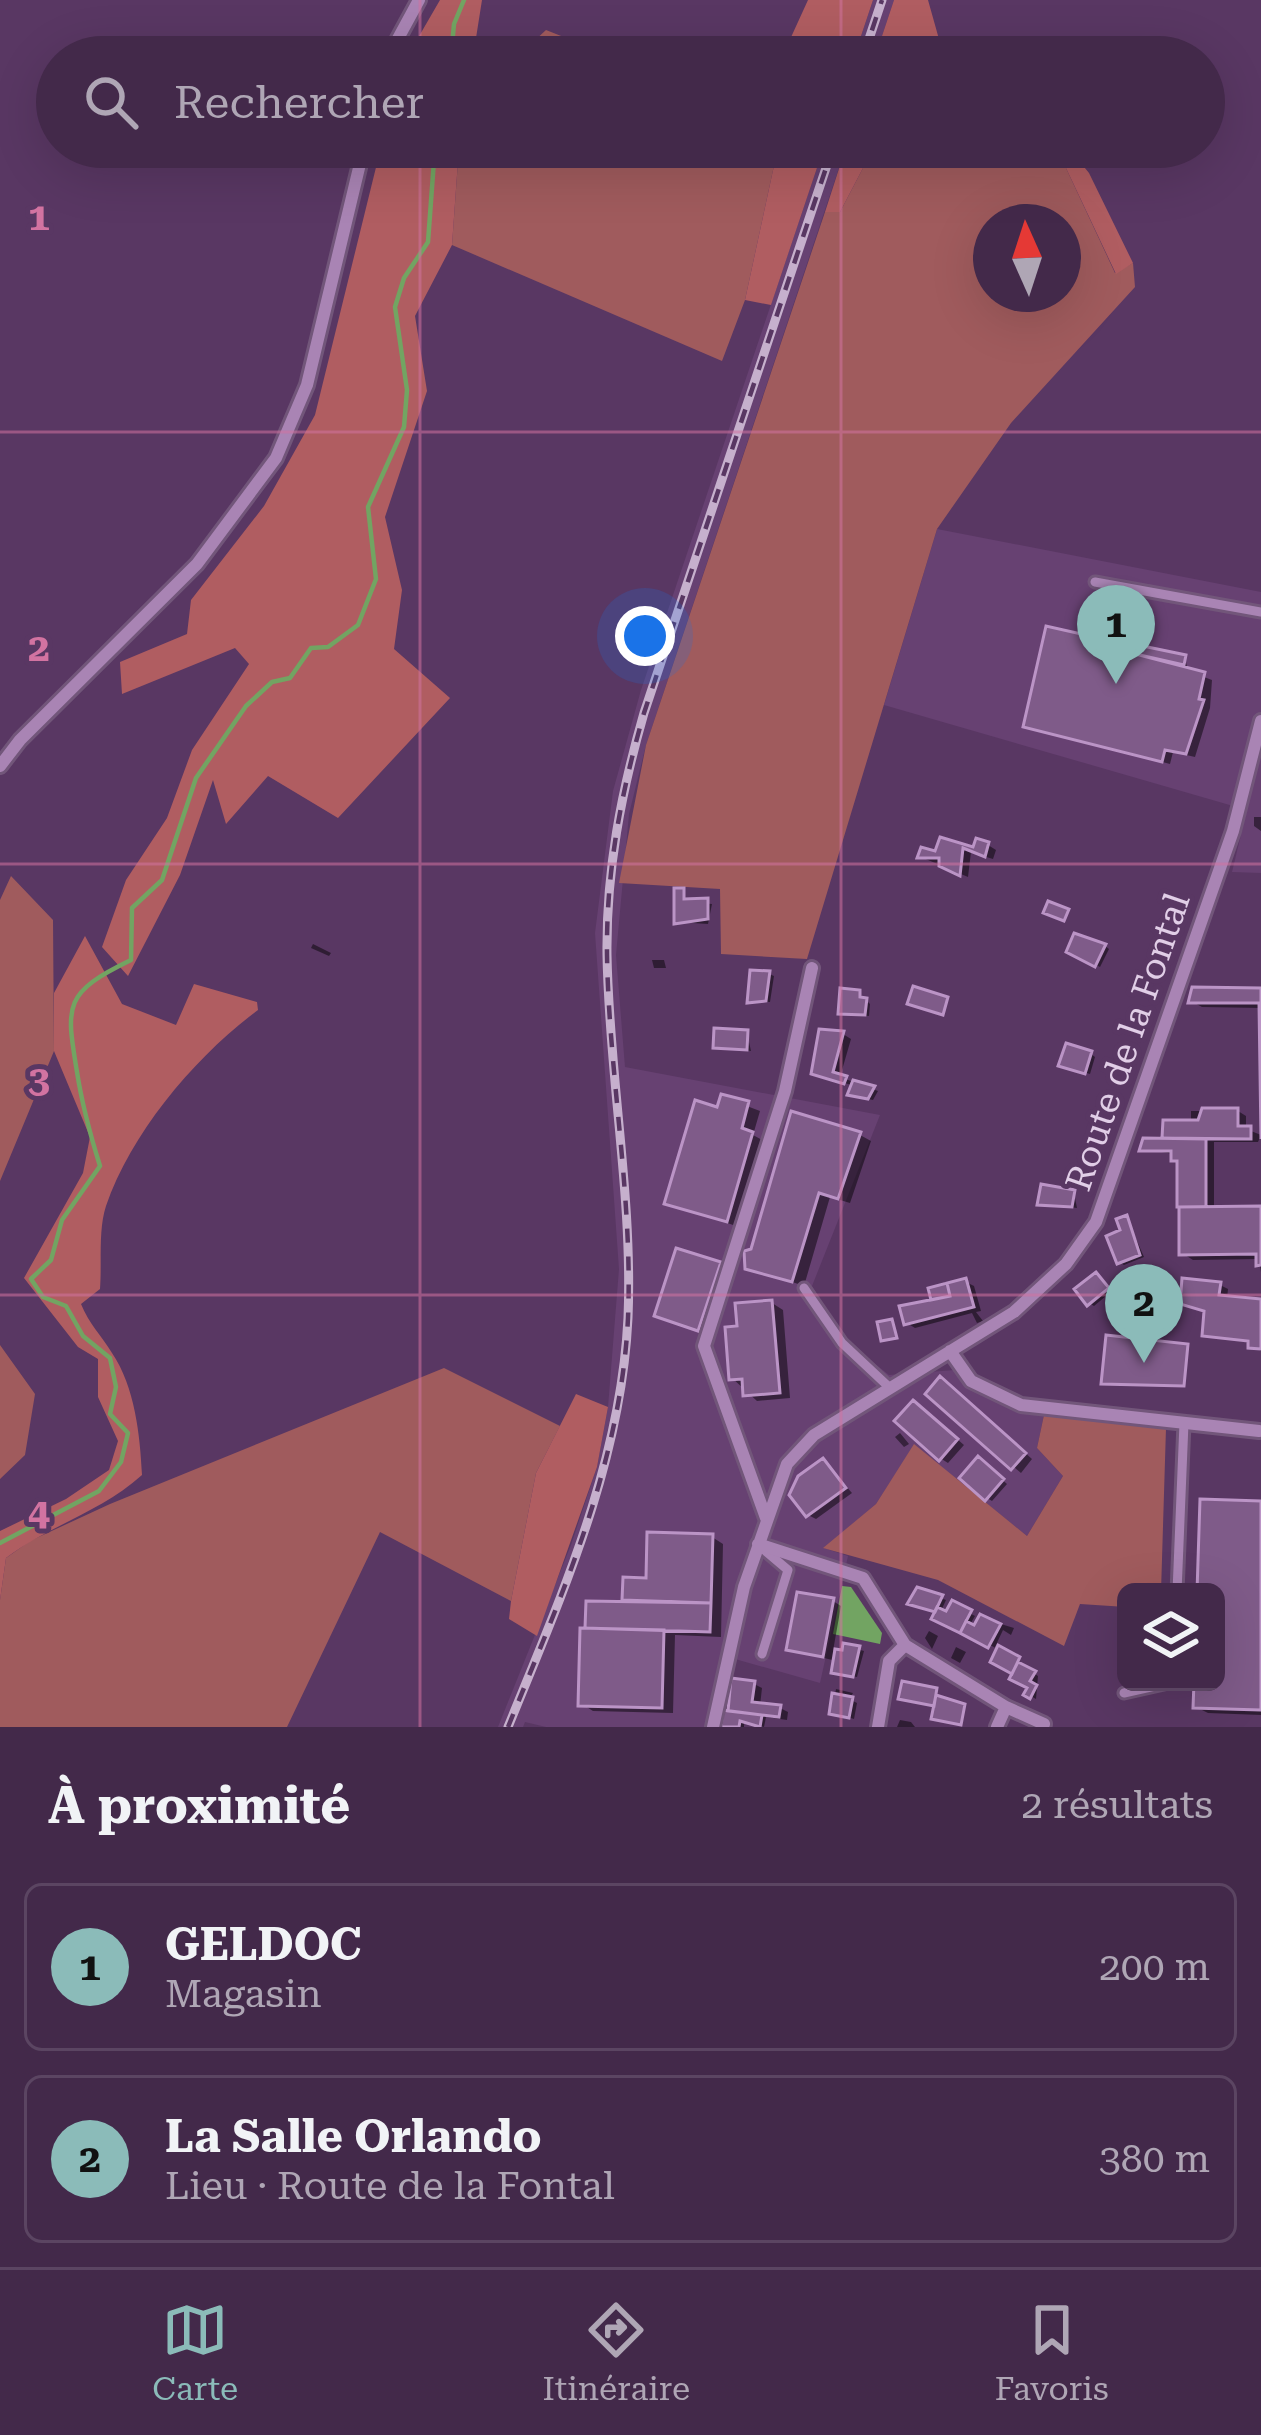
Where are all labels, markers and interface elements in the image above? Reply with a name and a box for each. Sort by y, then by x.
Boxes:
search box [36,36,1225,168]
icon: search [78,69,144,135]
text: Rechercher [174,76,424,129]
text: 1 [28,194,50,240]
north arrow [973,204,1081,312]
pin: 1 [1077,585,1155,684]
your location [615,606,675,666]
text: 2 [28,625,50,671]
street label: Route de la Fontal [1057,888,1199,1196]
text: 3 [28,1057,50,1103]
pin: 2 [1105,1264,1183,1363]
text: 4 [28,1489,50,1535]
map controls [1117,1583,1225,1691]
button: layers [1117,1583,1225,1691]
text: À proximité [48,1776,350,1835]
text: 2 résultats [1021,1782,1213,1828]
text: GELDOC [165,1918,361,1971]
text: 1 [79,1944,101,1990]
text: 200 m [1099,1944,1210,1990]
text: Magasin [165,1971,322,2017]
text: La Salle Orlando [165,2110,542,2163]
text: 2 [79,2136,101,2182]
text: 380 m [1099,2136,1210,2182]
text: Lieu · Route de la Fontal [165,2163,615,2209]
tab: Carte [152,2297,238,2408]
tab: Itinéraire [543,2297,690,2408]
tab: Favoris [995,2297,1109,2408]

